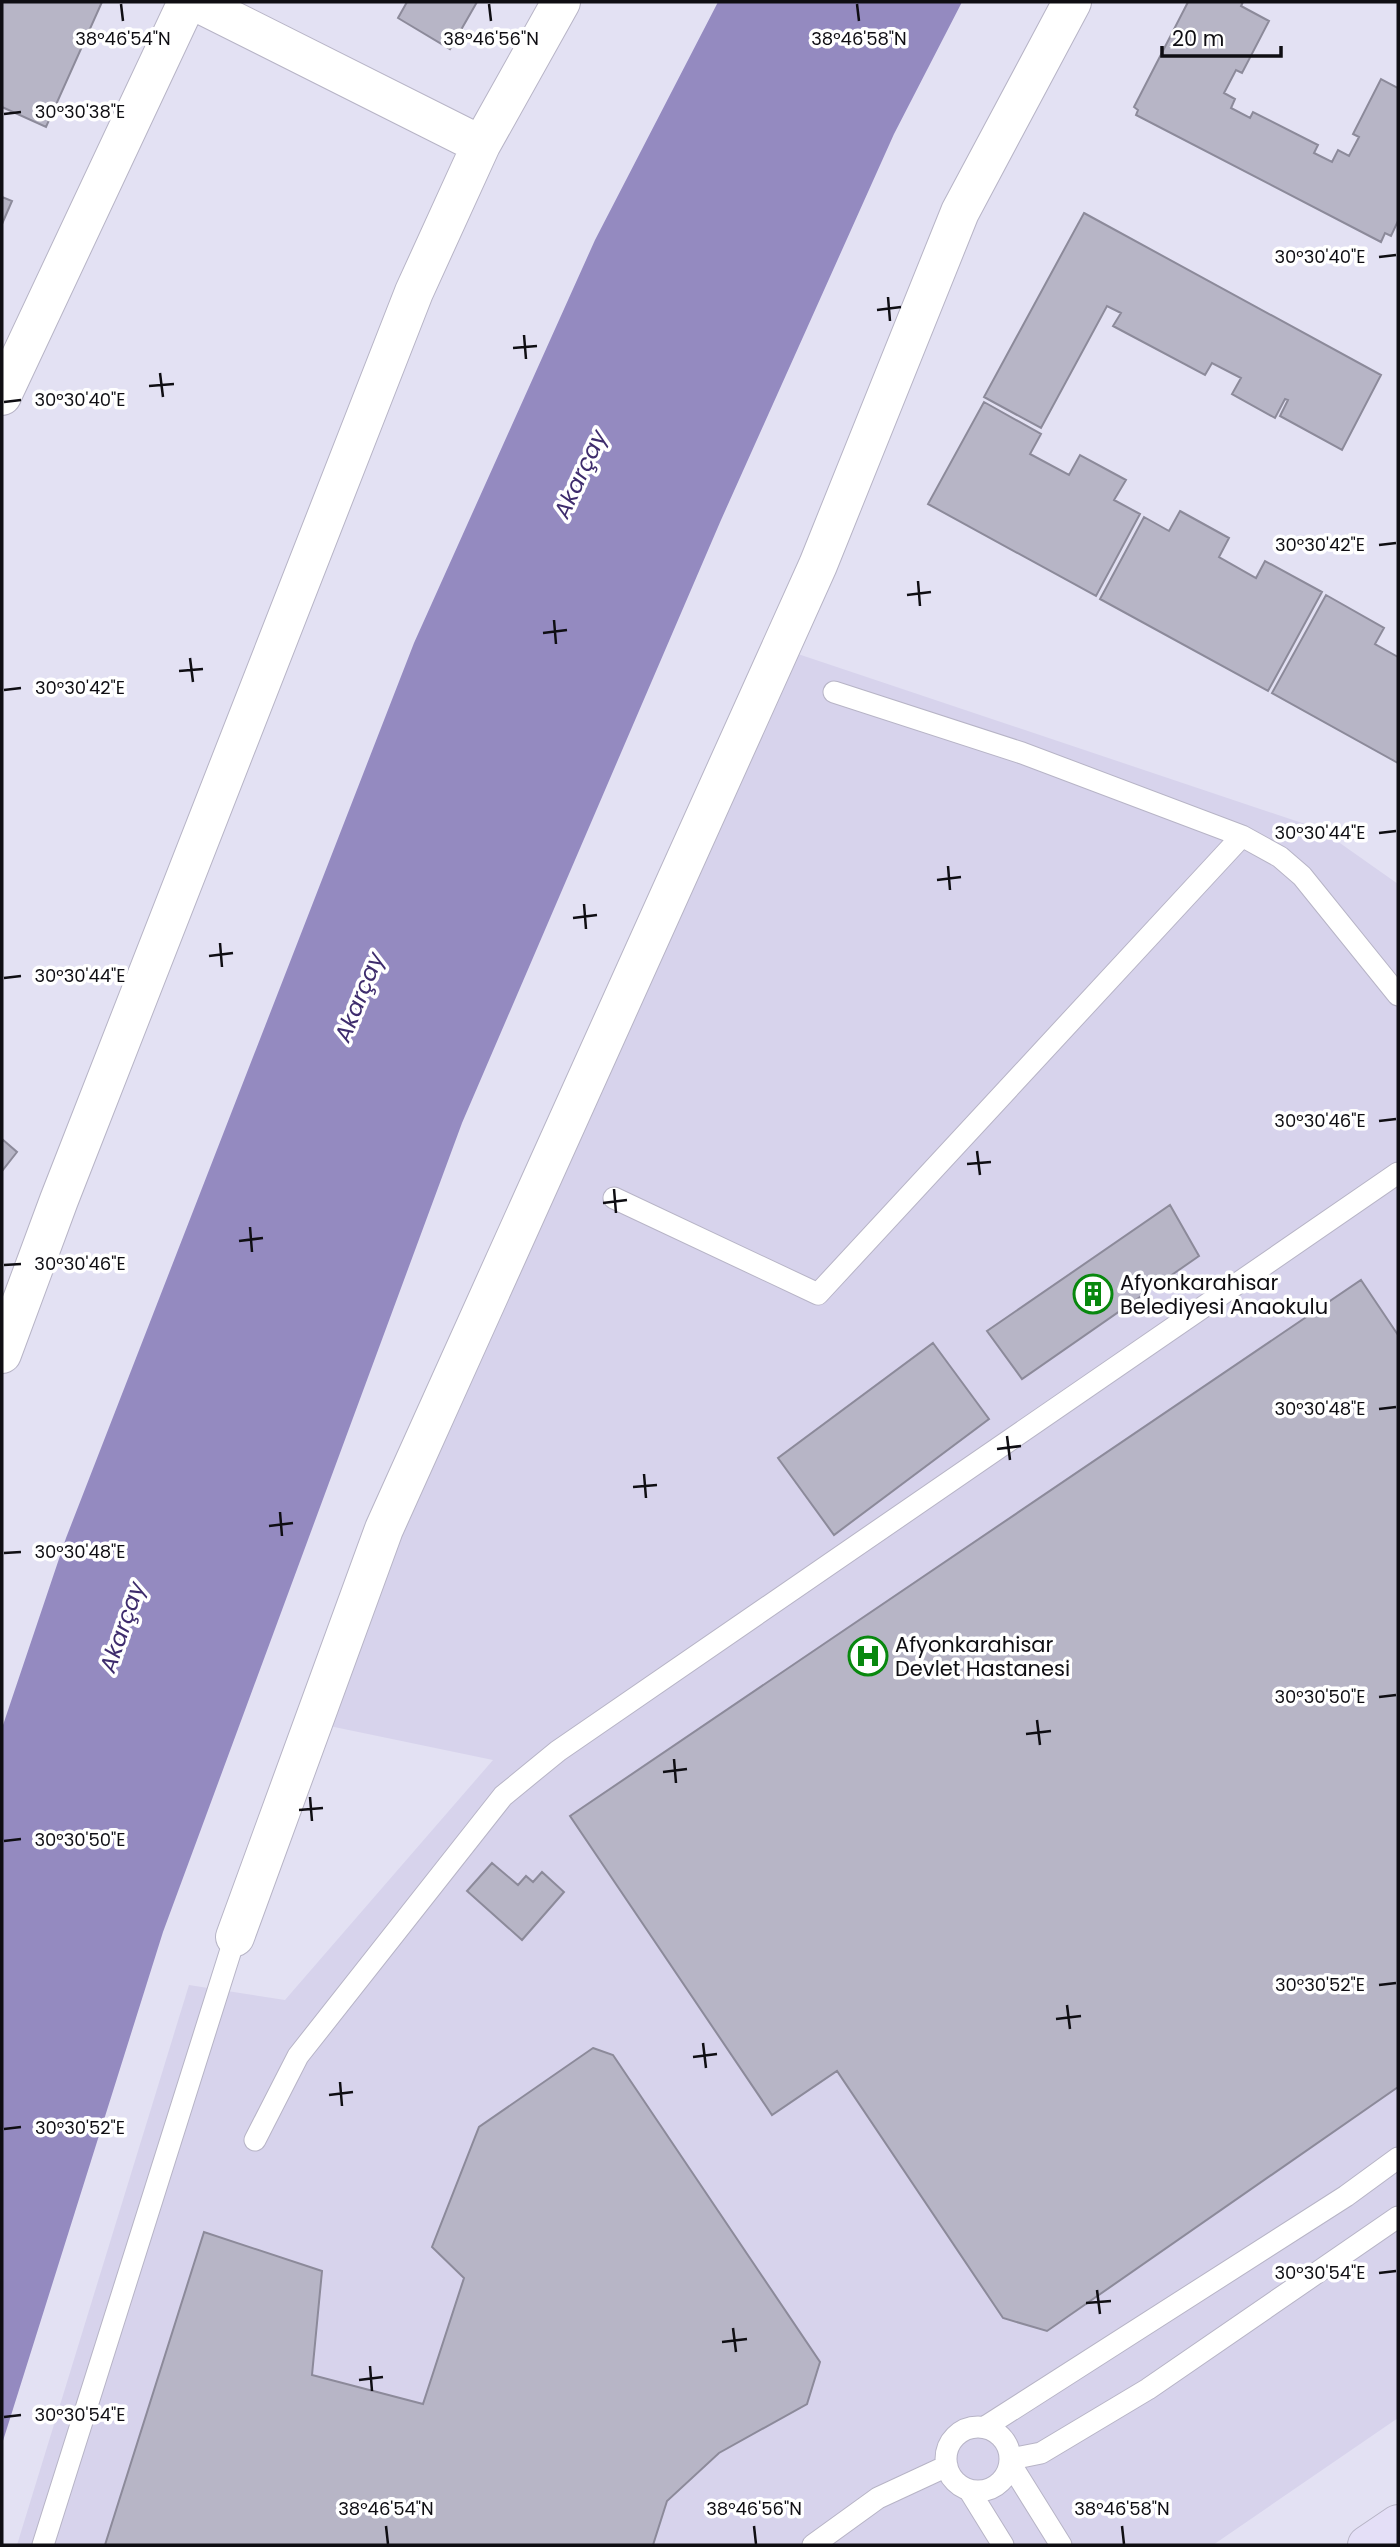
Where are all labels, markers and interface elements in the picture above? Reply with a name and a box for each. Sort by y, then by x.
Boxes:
scale bar [1162,14,1281,58]
text: 20 m [1172,24,1225,53]
text: 38°46'54"N [75,26,171,51]
text: 38°46'56"N [443,26,539,51]
text: 38°46'58"N [811,26,907,51]
text: 30°30'38"E [35,99,125,124]
text: 30°30'40"E [1274,244,1366,269]
text: 30°30'40"E [34,387,126,412]
water label: Akarçay [545,424,615,524]
text: 30°30'42"E [1275,532,1365,557]
text: 30°30'42"E [35,675,125,700]
text: 30°30'44"E [1274,820,1366,845]
water label: Akarçay [326,946,392,1047]
text: 30°30'44"E [34,963,126,988]
text: 30°30'46"E [1274,1108,1366,1133]
text: 30°30'46"E [34,1251,126,1276]
place label: Afyonkarahisar Belediyesi Anaokulu [1120,1268,1328,1321]
building icon: Afyonkarahisar Belediyesi Anaokulu [1072,1273,1114,1315]
text: 30°30'48"E [1274,1396,1366,1421]
text: 30°30'48"E [34,1539,126,1564]
water label: Akarçay [91,1576,153,1678]
place label: Afyonkarahisar Devlet Hastanesi [895,1630,1070,1683]
hospital icon: Afyonkarahisar Devlet Hastanesi [847,1635,889,1677]
text: 30°30'50"E [1274,1684,1366,1709]
text: 30°30'50"E [34,1827,126,1852]
text: 30°30'52"E [1275,1972,1365,1997]
text: 30°30'52"E [35,2115,125,2140]
text: 30°30'54"E [1274,2260,1366,2285]
text: 30°30'54"E [34,2402,126,2427]
text: 38°46'54"N [338,2496,434,2521]
text: 38°46'56"N [706,2496,802,2521]
text: 38°46'58"N [1074,2496,1170,2521]

